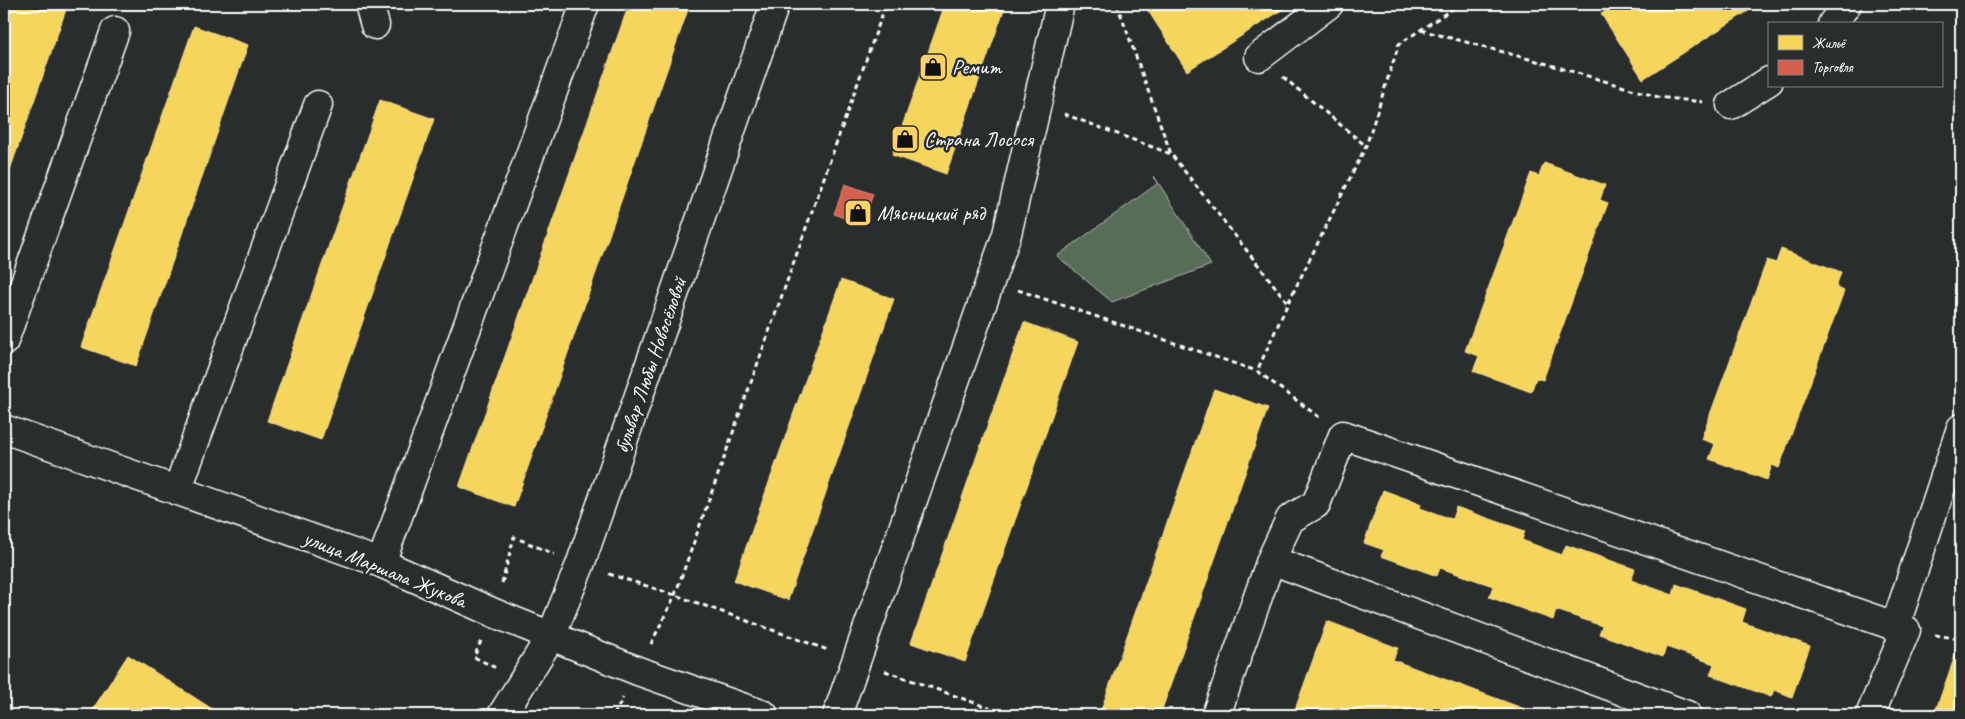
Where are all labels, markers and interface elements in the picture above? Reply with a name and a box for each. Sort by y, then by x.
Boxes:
legend [1768,22,1942,88]
text: Жильё [1812,34,1847,53]
shop icon: Ремит [918,52,948,82]
place label: Ремит [952,54,1002,80]
text: Торговля [1812,58,1855,77]
shop icon: Страна Лосося [890,124,920,154]
place label: Страна Лосося [924,126,1034,152]
shop icon: Мясницкий ряд [843,198,873,228]
place label: Мясницкий ряд [877,200,987,226]
street label: бульвар Любы Новосёловой [608,273,693,456]
street label: улица Маршала Жукова [298,524,472,614]

